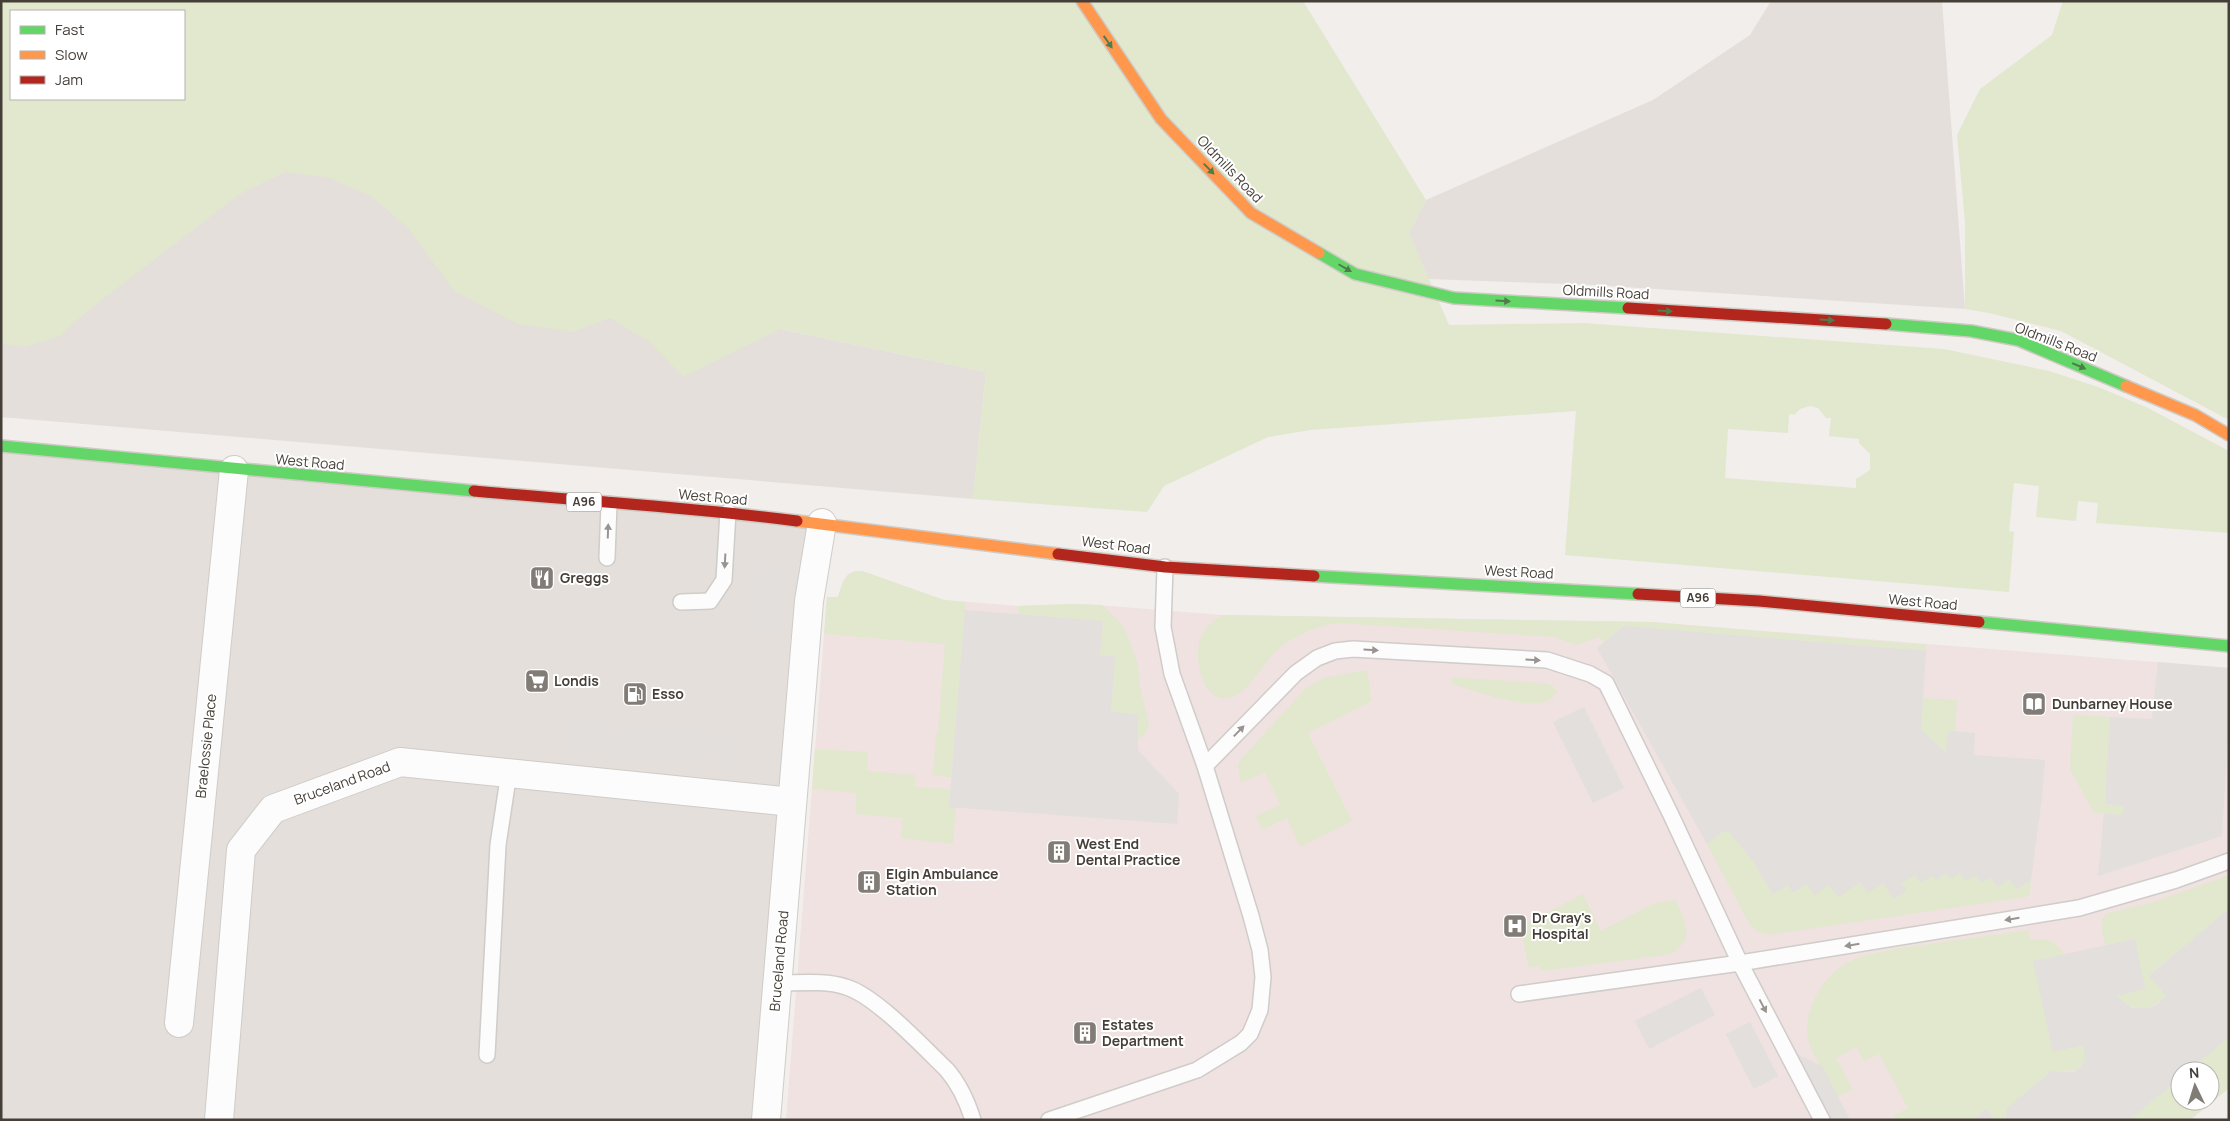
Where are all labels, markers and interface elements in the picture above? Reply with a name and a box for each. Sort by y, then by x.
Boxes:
legend [10,10,185,100]
text: Fast [55,19,84,40]
one-way arrow [1103,36,1113,49]
text: Slow [55,44,88,65]
text: Jam [55,69,83,90]
street label: Oldmills Road [1193,131,1267,206]
one-way arrow [1203,163,1215,175]
one-way arrow [1339,263,1352,272]
street label: Oldmills Road [1562,280,1650,303]
one-way arrow [1495,298,1511,306]
one-way arrow [1657,307,1673,315]
one-way arrow [1820,317,1836,325]
street label: Oldmills Road [2012,317,2100,366]
one-way arrow [2072,363,2086,371]
street label: West Road [275,449,345,474]
street label: West Road [678,484,748,509]
road number: A96 [566,492,602,512]
one-way arrow [604,523,612,539]
street label: West Road [1080,531,1152,558]
one-way arrow [721,553,729,569]
street label: West Road [1484,560,1554,583]
restaurant icon: Greggs [529,565,555,591]
place label: Greggs [560,568,609,587]
road number: A96 [1680,588,1716,608]
street label: West Road [1888,589,1958,614]
one-way arrow [1363,647,1379,655]
one-way arrow [1525,656,1541,664]
supermarket icon: Londis [524,668,550,694]
place label: Londis [554,671,599,690]
fuel station icon: Esso [622,681,648,707]
place label: Esso [652,684,684,703]
library icon: Dunbarney House [2021,691,2047,717]
street label: Braelossie Place [191,693,220,799]
place label: Dunbarney House [2052,694,2173,713]
one-way arrow [1233,726,1245,738]
street label: Bruceland Road [291,756,393,809]
place label: West End Dental Practice [1076,834,1180,869]
building icon: West End Dental Practice [1046,839,1072,865]
place label: Elgin Ambulance Station [886,864,999,899]
building icon: Elgin Ambulance Station [856,869,882,895]
place label: Dr Gray's Hospital [1532,908,1592,943]
street label: Bruceland Road [765,910,792,1012]
hospital icon: Dr Gray's Hospital [1502,913,1528,939]
one-way arrow [2004,915,2020,923]
one-way arrow [1844,941,1860,949]
one-way arrow [1759,999,1767,1013]
place label: Estates Department [1102,1015,1184,1050]
building icon: Estates Department [1072,1020,1098,1046]
north arrow [2170,1061,2220,1111]
text: N [2188,1063,2200,1082]

